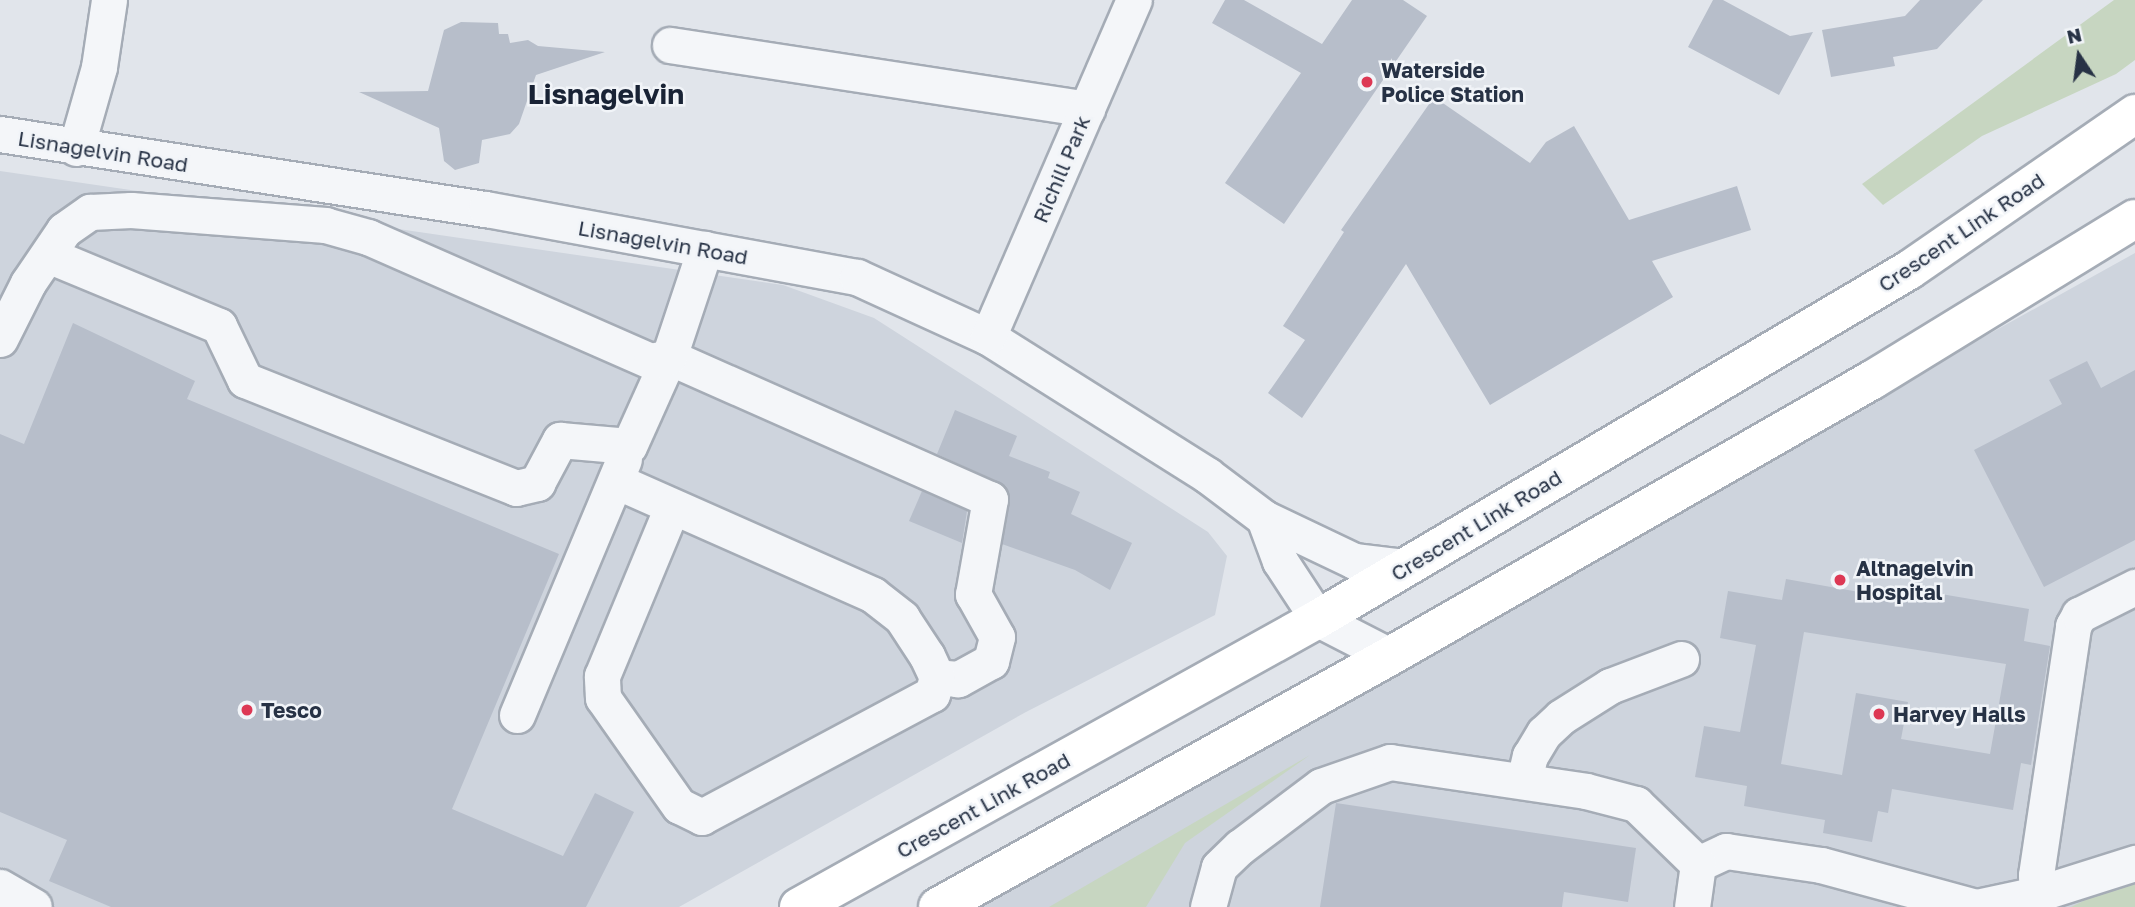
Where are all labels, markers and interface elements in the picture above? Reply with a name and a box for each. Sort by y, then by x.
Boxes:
north arrow [2044,21,2114,91]
text: N [2065,22,2084,48]
place label: Waterside Police Station [1381,57,1524,107]
marker: Waterside Police Station [1359,74,1375,90]
district label: Lisnagelvin [528,77,684,111]
street label: Richill Park [1027,112,1095,226]
street label: Lisnagelvin Road [16,125,190,177]
street label: Crescent Link Road [1873,167,2049,297]
street label: Lisnagelvin Road [576,215,750,269]
street label: Crescent Link Road [1386,464,1566,586]
place label: Altnagelvin Hospital [1856,555,1974,605]
marker: Altnagelvin Hospital [1830,570,1850,590]
place label: Tesco [261,697,322,723]
place label: Harvey Halls [1893,701,2026,727]
marker: Tesco [239,702,255,718]
marker: Harvey Halls [1871,706,1887,722]
street label: Crescent Link Road [892,747,1074,863]

